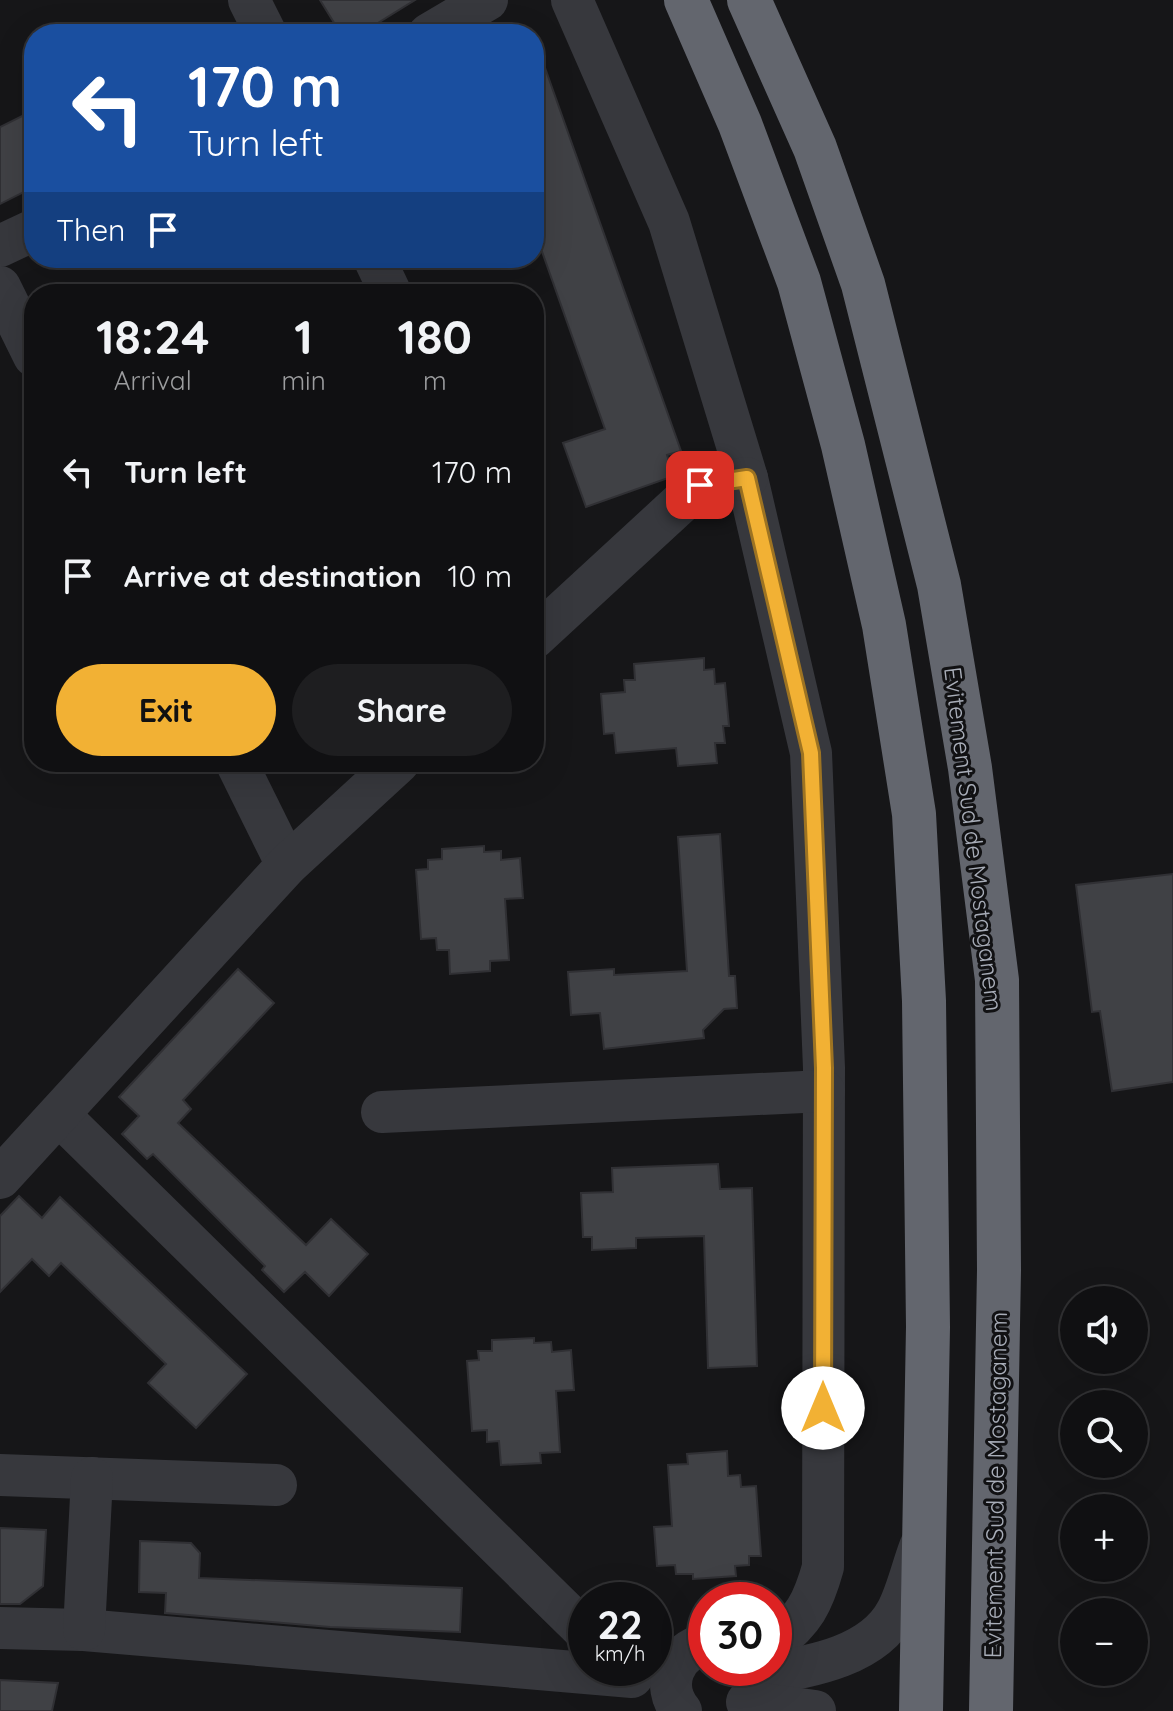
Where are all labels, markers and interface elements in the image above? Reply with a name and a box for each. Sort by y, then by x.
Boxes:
text: 170 m [188,51,342,121]
icon: left [56,56,160,160]
text: Turn left [188,120,324,165]
icon: arrive [141,208,185,252]
text: Then [56,211,125,249]
text: 18:24 [96,306,210,366]
text: 1 [294,306,313,366]
text: 180 [398,306,472,366]
text: Arrival [114,364,192,397]
text: min [281,364,326,397]
text: m [423,364,447,397]
icon: left [56,450,100,494]
pin [666,451,734,519]
text: Turn left [124,453,247,491]
text: 170 m [432,453,512,491]
icon: arrive [678,463,722,507]
icon: arrive [56,554,100,598]
text: Arrive at destination [124,557,422,595]
text: 10 m [448,557,512,595]
button: Exit [56,664,276,756]
button: Share [292,664,512,756]
street label: Evitement Sud de Mostaganem [938,665,1010,1013]
map controls [1060,1286,1148,1686]
button: sound [1060,1286,1148,1374]
street label: Evitement Sud de Mostaganem [977,1311,1013,1659]
position arrow [781,1366,865,1450]
button: search [1060,1390,1148,1478]
button: + [1060,1494,1148,1582]
speed limit sign: 30 [688,1582,792,1686]
button: − [1060,1598,1148,1686]
text: 22 [597,1599,643,1649]
text: km/h [595,1641,645,1666]

